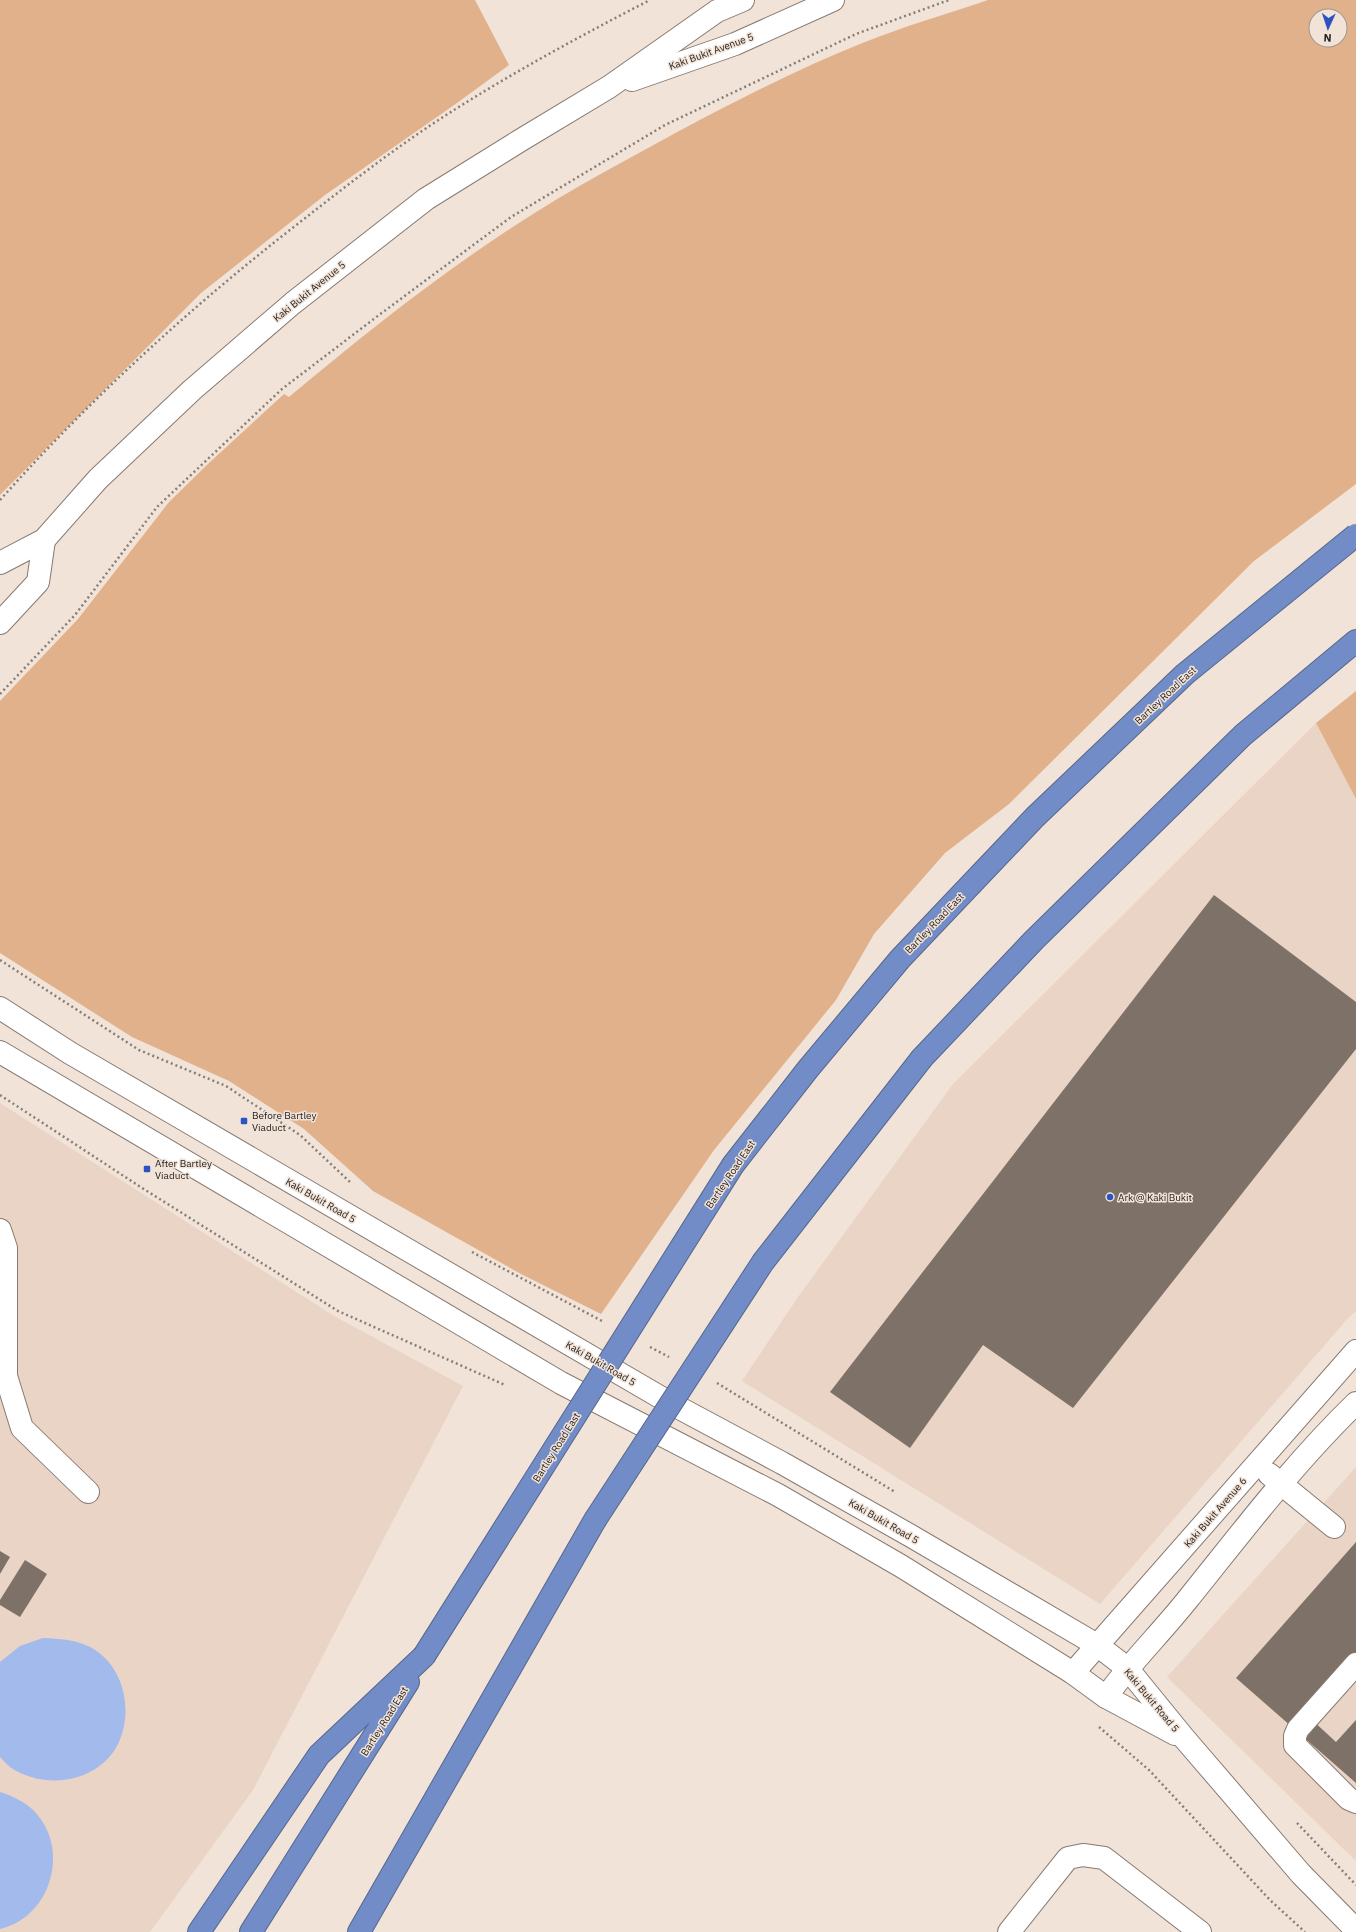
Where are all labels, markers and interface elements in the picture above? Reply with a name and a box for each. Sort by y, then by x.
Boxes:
north arrow [1308,8,1348,48]
street label: Kaki Bukit Avenue 5 [667,30,755,73]
text: N [1323,31,1332,45]
street label: Kaki Bukit Avenue 5 [271,258,348,325]
street label: Bartley Road East [1132,663,1199,727]
street label: Bartley Road East [902,890,967,956]
place label: Before Bartley Viaduct [252,1109,317,1134]
marker: Before Bartley Viaduct [239,1116,249,1126]
street label: Bartley Road East [703,1137,758,1211]
place label: After Bartley Viaduct [155,1157,212,1182]
marker: After Bartley Viaduct [142,1164,152,1174]
street label: Kaki Bukit Road 5 [283,1175,358,1226]
place label: Ark @ Kaki Bukit [1118,1191,1193,1204]
marker: Ark @ Kaki Bukit [1105,1192,1115,1202]
street label: Kaki Bukit Road 5 [563,1338,638,1389]
street label: Bartley Road East [530,1410,583,1484]
street label: Kaki Bukit Avenue 6 [1181,1474,1250,1550]
street label: Kaki Bukit Road 5 [846,1496,921,1547]
street label: Kaki Bukit Road 5 [1121,1666,1182,1735]
street label: Bartley Road East [358,1684,411,1758]

